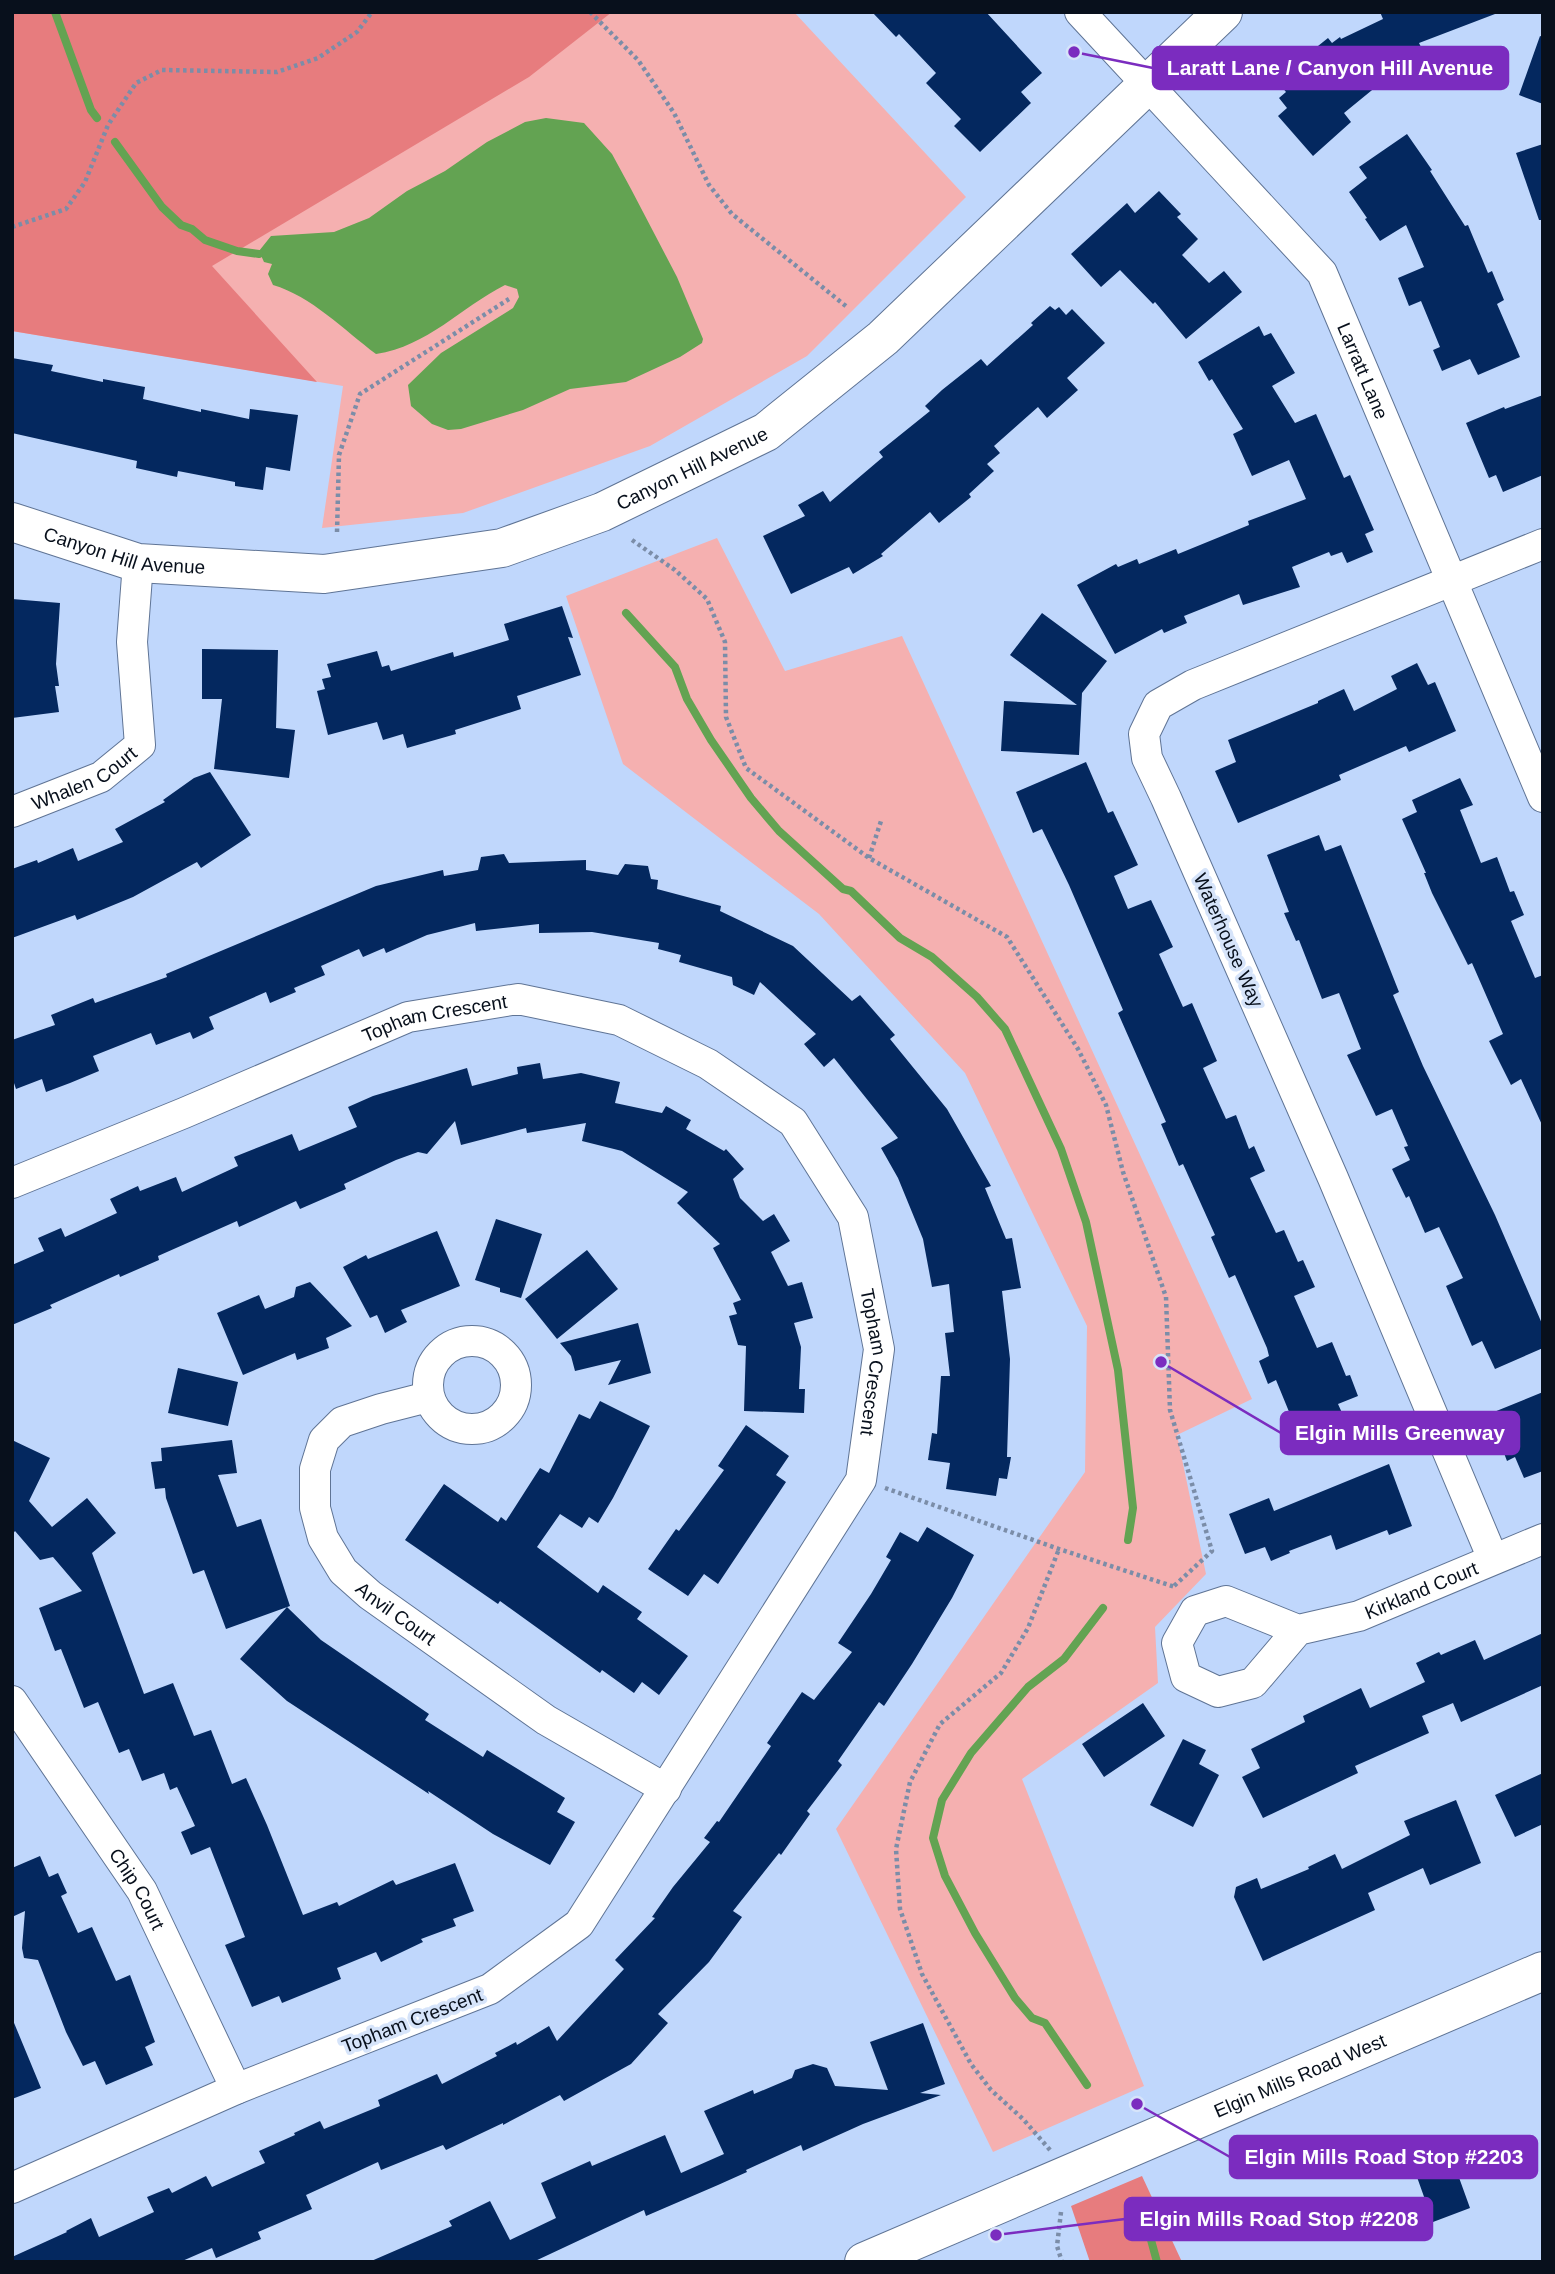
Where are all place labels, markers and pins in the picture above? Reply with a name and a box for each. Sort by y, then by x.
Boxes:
callout: Laratt Lane / Canyon Hill Avenue [1153,47,1508,89]
callout: Elgin Mills Greenway [1281,1412,1519,1454]
callout: Elgin Mills Road Stop #2203 [1230,2136,1537,2178]
callout: Elgin Mills Road Stop #2208 [1125,2198,1432,2240]

